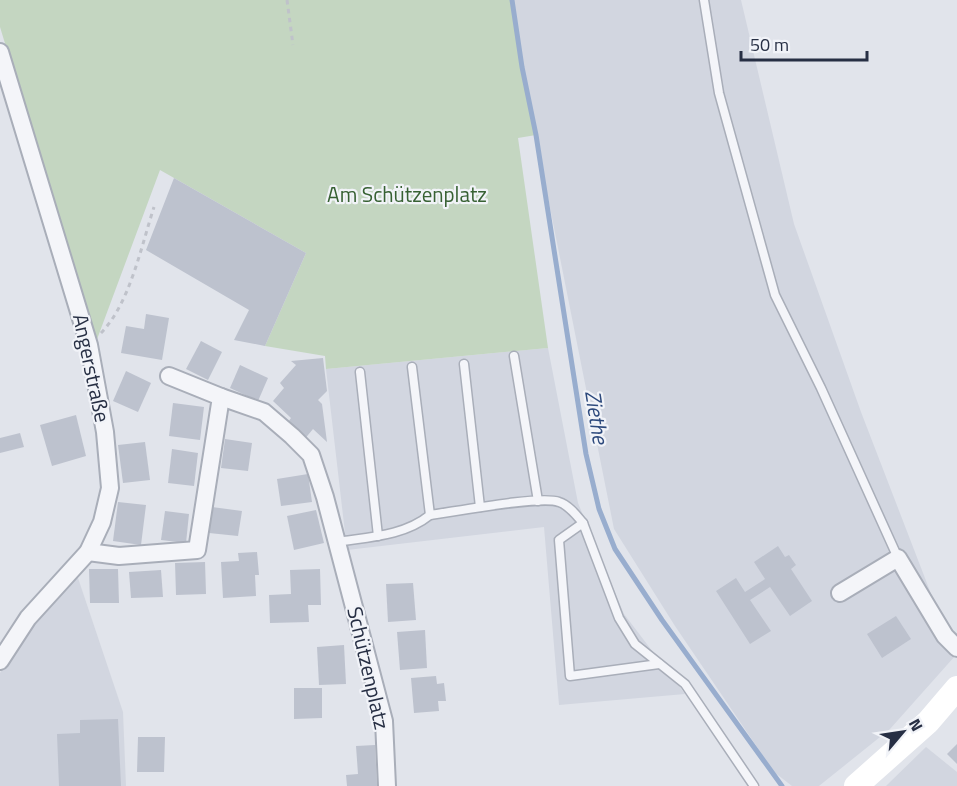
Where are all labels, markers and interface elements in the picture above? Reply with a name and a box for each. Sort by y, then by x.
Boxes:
scale bar [741,24,867,62]
text: 50 m [750,31,789,58]
park label: Am Schützenplatz [327,178,487,210]
street label: Angerstraße [65,311,119,425]
water label: Ziethe [576,388,618,448]
street label: Schützenplatz [339,603,399,732]
north arrow [873,702,933,762]
text: N [903,714,929,735]

